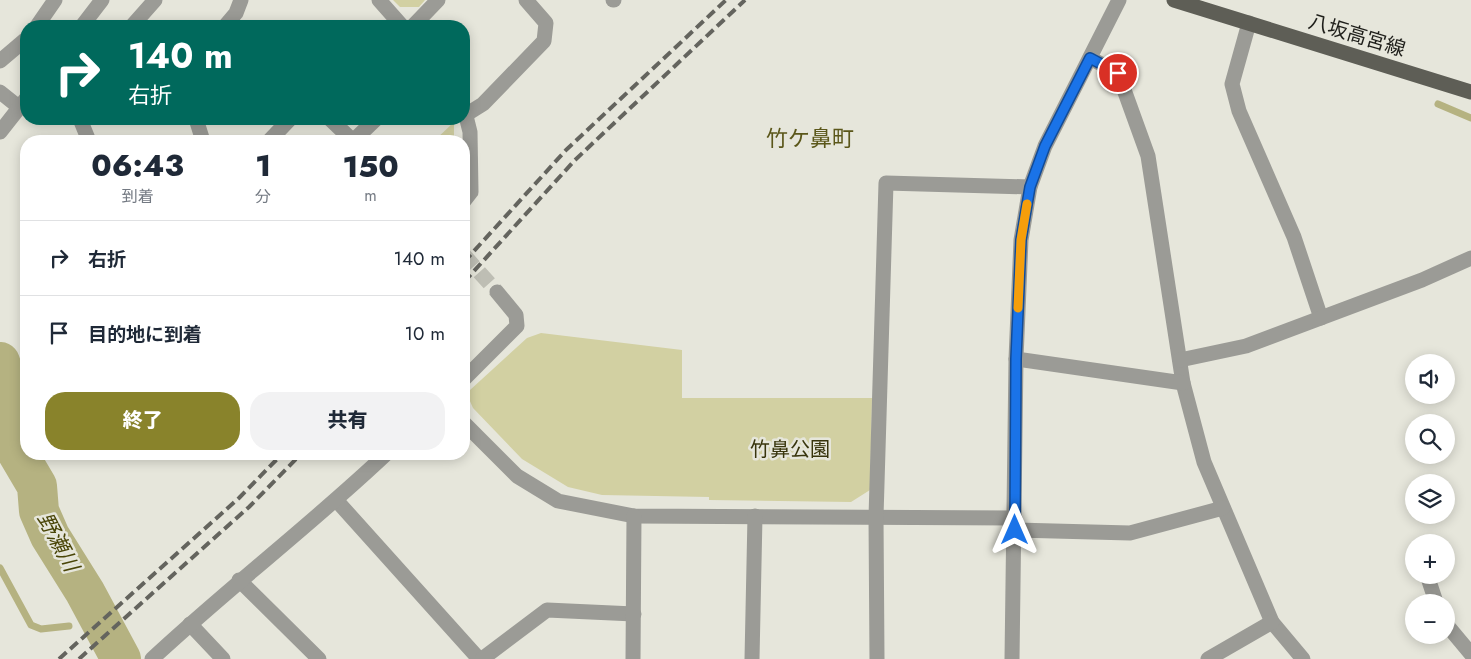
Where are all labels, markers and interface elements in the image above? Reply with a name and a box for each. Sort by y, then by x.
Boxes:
street label: 八坂高宮線 [1305,7,1409,64]
text: 140 m [128,31,233,81]
icon: right [45,40,110,105]
pin [1097,52,1139,94]
icon: arrive [1104,59,1132,87]
text: 右折 [128,79,172,111]
district label: 竹ケ鼻町 [766,122,854,154]
text: 06:43 [91,144,184,187]
text: 1 [255,144,271,187]
text: 150 [342,145,399,188]
text: m [364,184,377,207]
text: 到着 [122,185,154,208]
text: 分 [255,185,271,208]
icon: right [45,244,73,272]
text: 140 m [393,245,445,272]
text: 右折 [88,246,126,273]
icon: arrive [45,319,73,347]
text: 10 m [405,320,445,347]
text: 目的地に到着 [88,321,202,348]
map controls [1405,354,1455,644]
button: sound [1405,354,1455,404]
button: 終了 [45,392,240,450]
button: 共有 [250,392,445,450]
button: search [1405,414,1455,464]
park label: 竹鼻公園 [750,435,830,464]
button: layers [1405,474,1455,524]
position arrow [988,503,1040,555]
water label: 野瀬川 [30,507,87,579]
button: + [1405,534,1455,584]
button: − [1405,594,1455,644]

